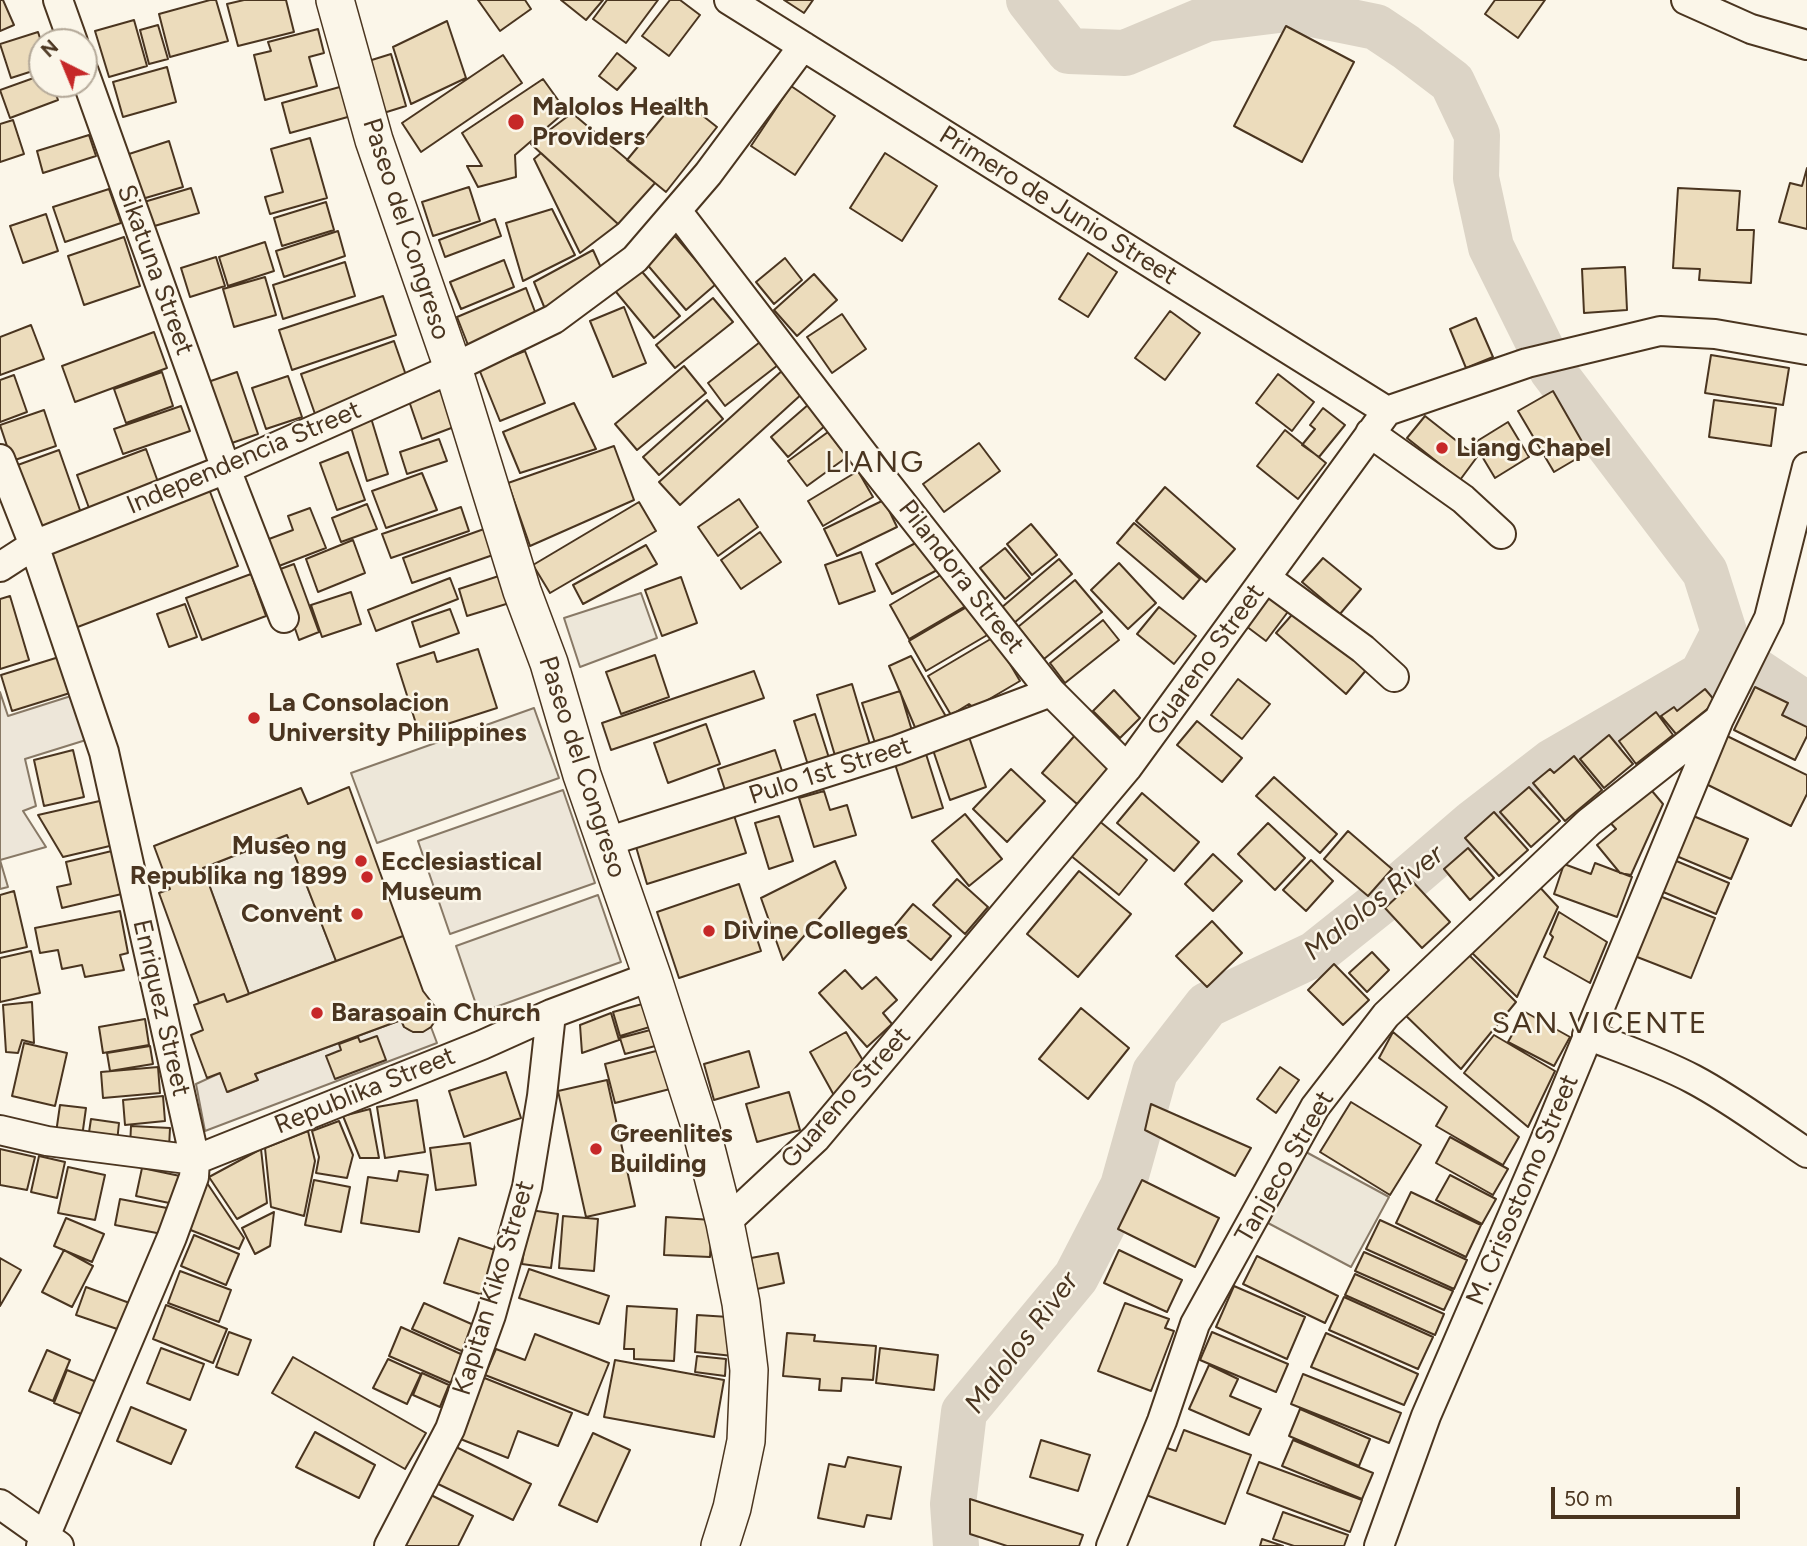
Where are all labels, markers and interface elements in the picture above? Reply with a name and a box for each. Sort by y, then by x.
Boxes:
north arrow [28,28,98,98]
text: N [36,35,63,62]
place label: Malolos Health Providers [532,91,709,152]
marker: Malolos Health Providers [506,112,526,132]
street label: Paseo del Congreso [355,114,457,344]
street label: Primero de Junio Street [933,120,1183,292]
street label: Sikatuna Street [110,181,200,359]
street label: Independencia Street [122,394,366,522]
place label: Liang Chapel [1456,432,1611,464]
marker: Liang Chapel [1434,440,1450,456]
district label: LIANG [826,445,924,481]
street label: Pilandora Street [891,494,1031,660]
street label: Guareno Street [1141,578,1271,742]
street label: Paseo del Congreso [531,652,633,882]
place label: La Consolacion University Philippines [268,687,527,748]
marker: La Consolacion University Philippines [246,710,262,726]
street label: Pulo 1st Street [745,730,915,812]
place label: Museo ng Republika ng 1899 [130,830,347,892]
water label: Malolos River [1297,838,1451,968]
place label: Ecclesiastical Museum [381,846,542,908]
marker: Museo ng Republika ng 1899 [353,853,369,869]
marker: Ecclesiastical Museum [359,869,375,885]
place label: Convent [241,898,343,930]
marker: Convent [349,906,365,922]
place label: Divine Colleges [723,915,908,947]
street label: Enriquez Street [126,917,196,1099]
marker: Divine Colleges [701,923,717,939]
place label: Barasoain Church [331,997,541,1029]
marker: Barasoain Church [309,1005,325,1021]
district label: SAN VICENTE [1493,1006,1707,1042]
street label: Guareno Street [774,1021,918,1175]
street label: Republika Street [270,1041,460,1141]
street label: M. Crisostomo Street [1460,1070,1586,1310]
street label: Tanjeco Street [1229,1086,1341,1248]
place label: Greenlites Building [610,1118,733,1180]
marker: Greenlites Building [588,1141,604,1157]
street label: Kapitan Kiko Street [447,1177,541,1399]
water label: Malolos River [958,1266,1086,1420]
scale bar [1555,1472,1744,1516]
text: 50 m [1564,1486,1613,1511]

